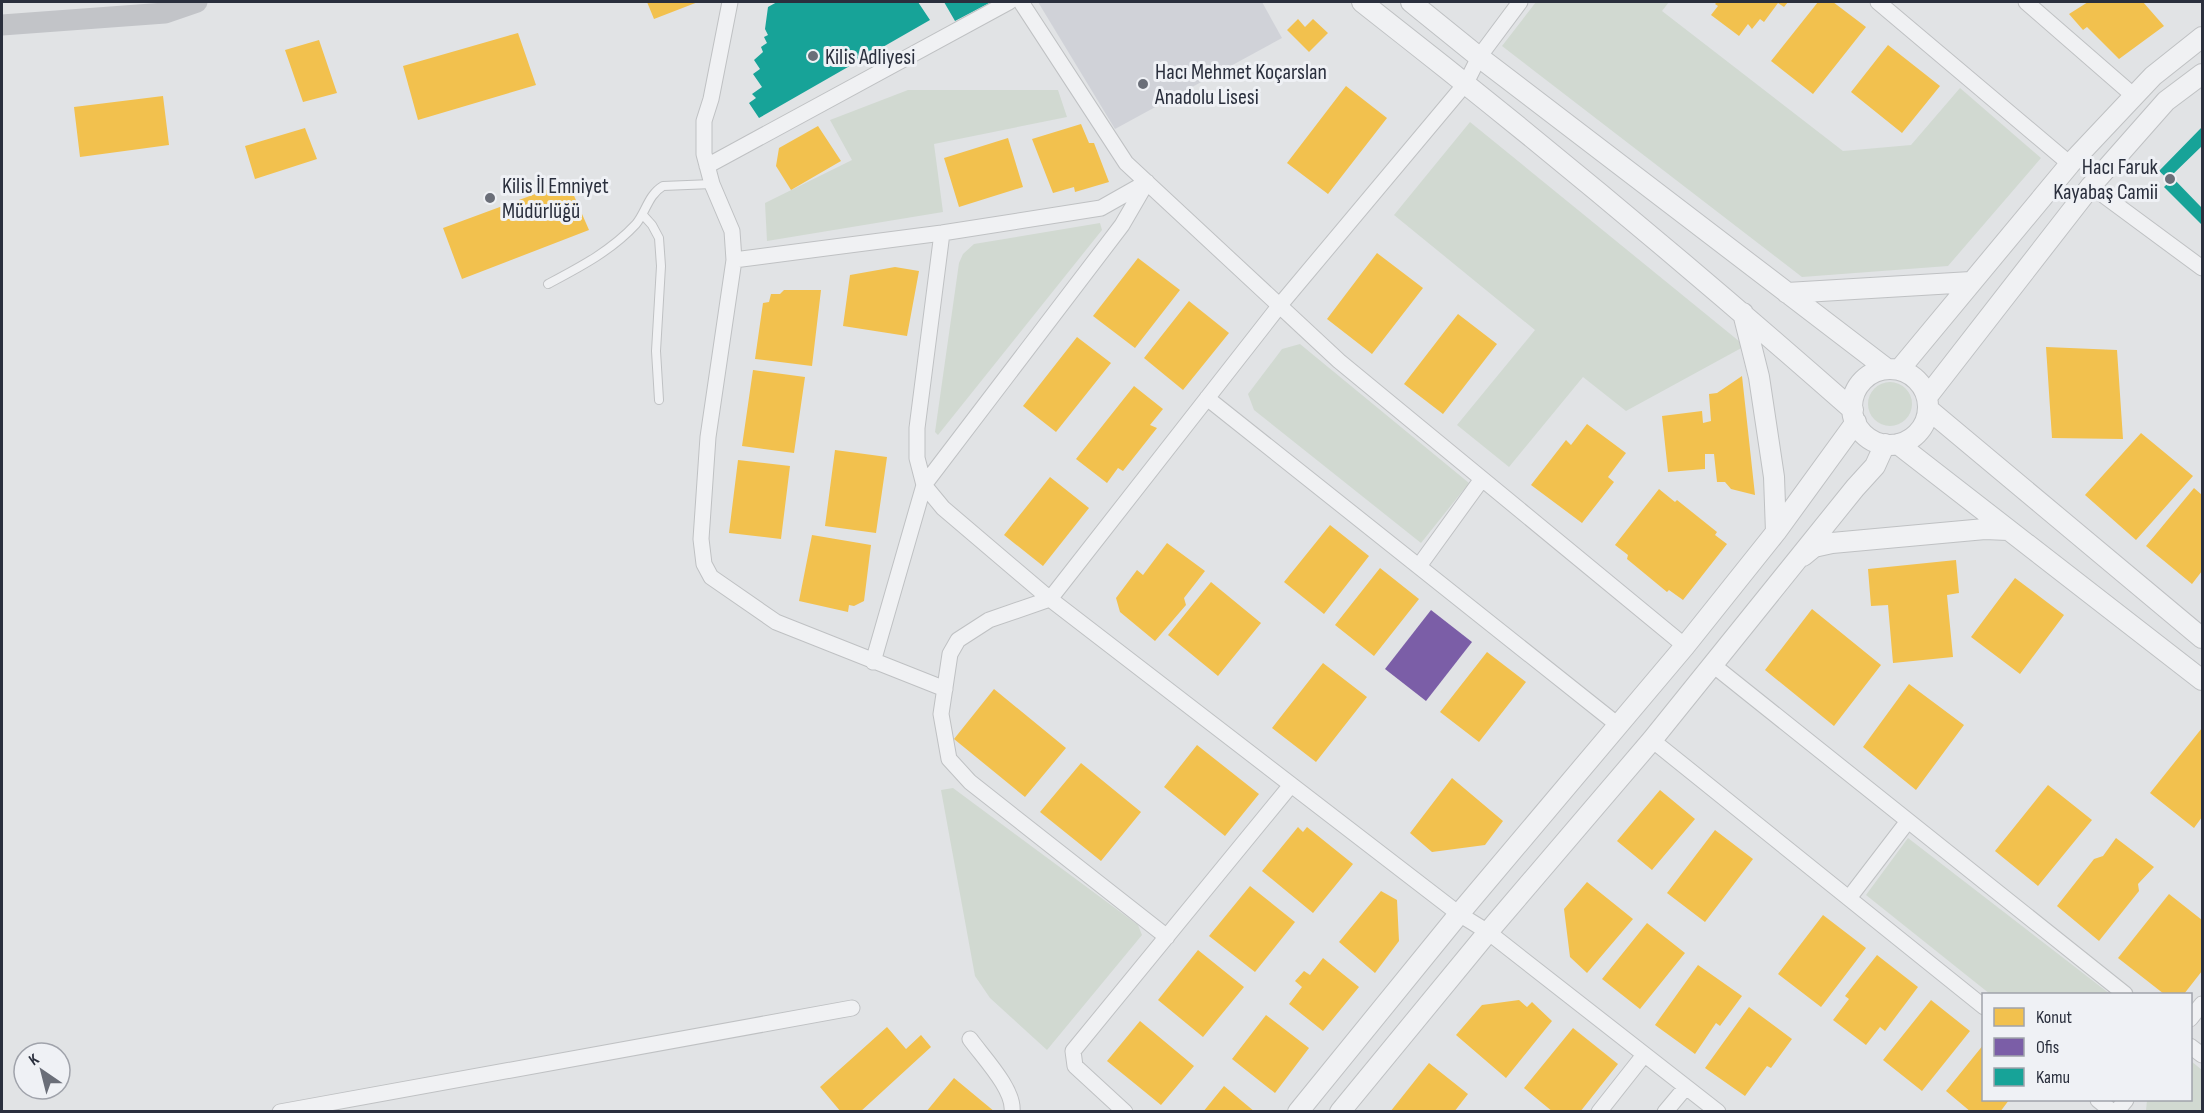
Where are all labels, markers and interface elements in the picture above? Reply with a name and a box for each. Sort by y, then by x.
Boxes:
place label: Kilis Adliyesi [825,44,915,71]
marker: Kilis Adliyesi [806,49,820,63]
place label: Hacı Mehmet Koçarslan Anadolu Lisesi [1154,59,1327,111]
marker: Hacı Mehmet Koçarslan Anadolu Lisesi [1136,77,1150,91]
place label: Hacı Faruk Kayabaş Camii [2053,154,2159,206]
marker: Hacı Faruk Kayabaş Camii [2163,172,2177,186]
place label: Kilis İl Emniyet Müdürlüğü [502,173,609,225]
marker: Kilis İl Emniyet Müdürlüğü [483,191,497,205]
legend [1982,993,2192,1101]
text: Konut [2036,1007,2073,1028]
text: Ofis [2036,1037,2059,1058]
north arrow [12,1041,72,1101]
text: K [26,1050,43,1070]
text: Kamu [2036,1067,2070,1088]

